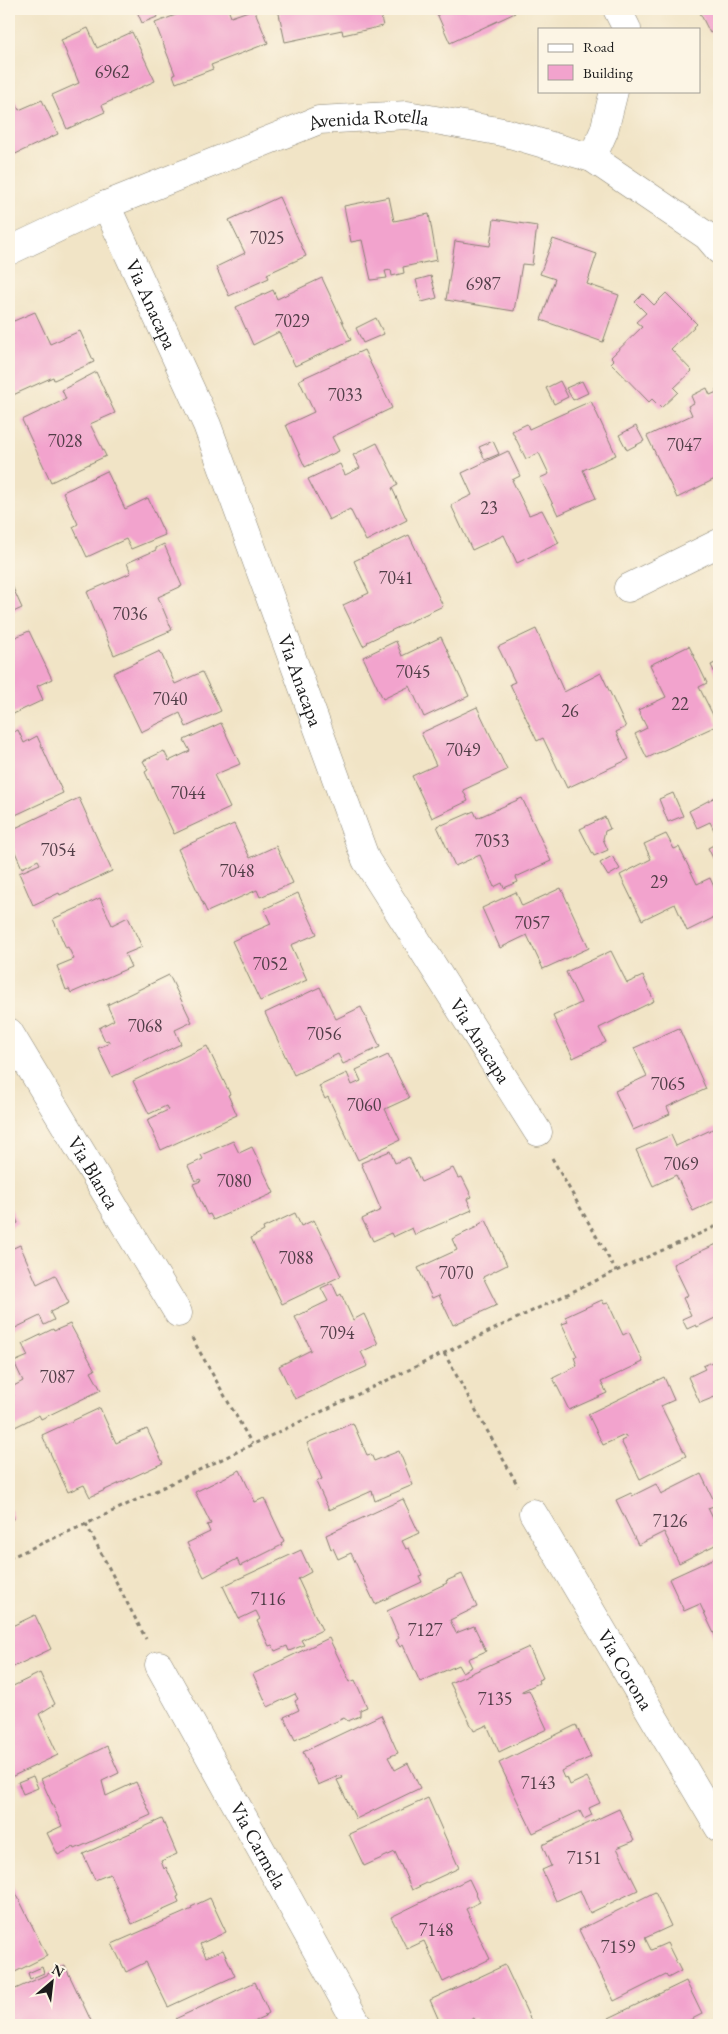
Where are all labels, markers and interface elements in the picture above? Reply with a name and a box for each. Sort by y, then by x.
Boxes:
legend [538,28,700,92]
text: Road [583,37,615,56]
house number: 6962 [95,60,130,83]
text: Building [583,63,633,82]
street label: Avenida Rotella [302,102,431,137]
house number: 7025 [250,226,284,249]
street label: Via Anacapa [120,255,183,353]
house number: 6987 [466,272,501,295]
house number: 7029 [275,309,310,332]
house number: 7033 [328,383,362,406]
house number: 7028 [48,429,82,452]
house number: 7047 [667,433,702,456]
house number: 23 [480,496,498,519]
house number: 7041 [379,566,413,589]
house number: 7036 [113,602,148,625]
street label: Via Anacapa [272,631,329,730]
house number: 7045 [396,660,430,683]
house number: 7040 [153,687,188,710]
house number: 22 [671,692,689,715]
house number: 26 [561,699,579,722]
house number: 7049 [446,738,481,761]
house number: 7044 [171,781,206,804]
house number: 7053 [475,829,509,852]
house number: 7054 [41,838,76,861]
house number: 7048 [220,859,254,882]
house number: 29 [650,870,668,893]
house number: 7057 [515,911,550,934]
house number: 7052 [253,952,288,975]
street label: Via Anacapa [444,993,517,1088]
house number: 7068 [128,1014,162,1037]
house number: 7056 [307,1022,342,1045]
house number: 7065 [651,1072,685,1095]
house number: 7060 [347,1093,382,1116]
street label: Via Blanca [62,1131,126,1214]
house number: 7069 [664,1152,699,1175]
house number: 7080 [217,1169,252,1192]
house number: 7088 [279,1246,313,1269]
house number: 7070 [439,1261,474,1284]
house number: 7094 [320,1321,355,1344]
house number: 7087 [40,1365,75,1388]
house number: 7126 [653,1509,688,1532]
house number: 7116 [251,1587,286,1610]
house number: 7127 [408,1618,443,1641]
street label: Via Corona [592,1625,659,1715]
house number: 7135 [478,1687,512,1710]
house number: 7143 [521,1771,555,1794]
street label: Via Carmela [224,1797,293,1893]
house number: 7151 [567,1846,601,1869]
house number: 7148 [419,1918,453,1941]
house number: 7159 [601,1935,636,1958]
north arrow [28,1956,78,2006]
text: N [49,1960,68,1981]

